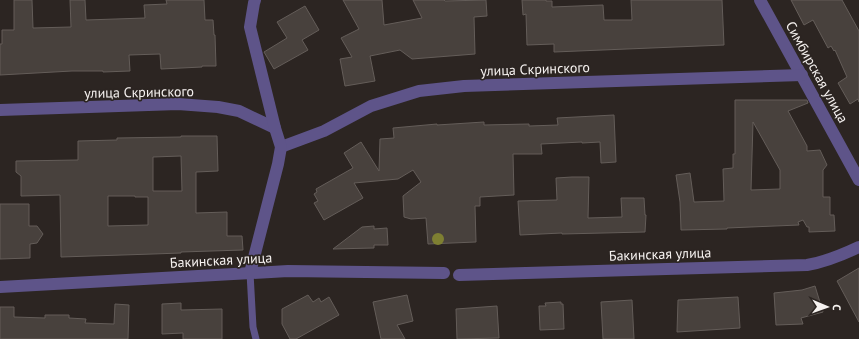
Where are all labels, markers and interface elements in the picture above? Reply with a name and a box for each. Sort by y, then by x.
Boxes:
street label: Симбирская улица [782,18,852,126]
street label: улица Скринского [480,58,590,80]
street label: улица Скринского [84,82,194,102]
street label: Бакинская улица [608,243,712,265]
street label: Бакинская улица [169,248,273,272]
north arrow [807,287,847,327]
text: С [830,304,844,311]

